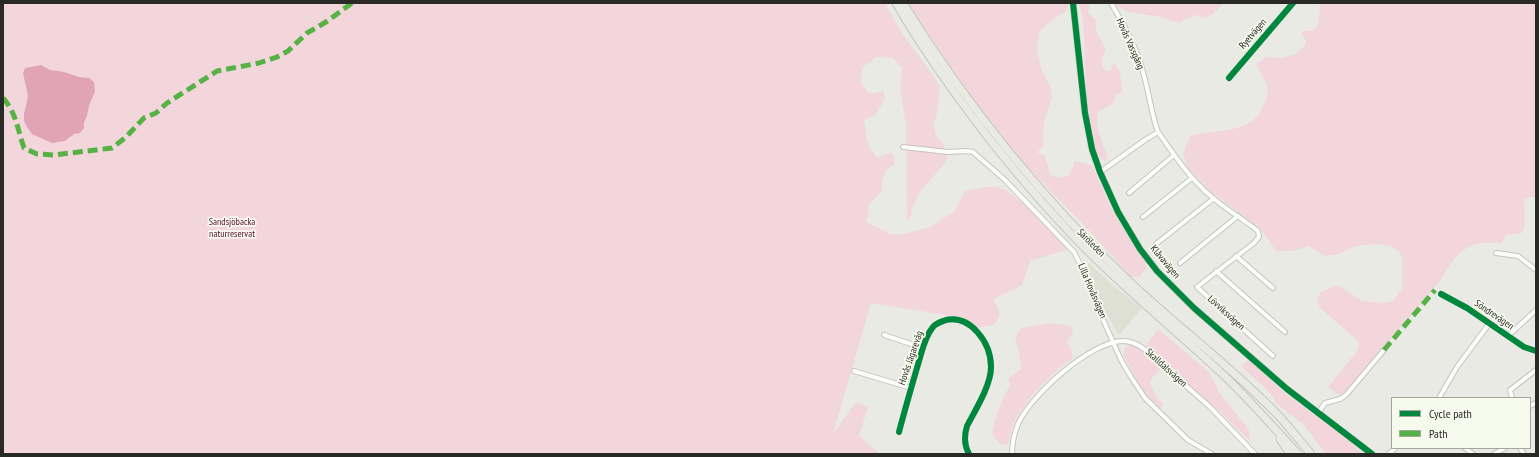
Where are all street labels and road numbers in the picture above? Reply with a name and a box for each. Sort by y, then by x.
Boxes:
street label: Hovås Vassgång [1113,16,1147,72]
street label: Ryetvägen [1237,17,1269,51]
street label: Säröleden [1075,227,1107,259]
street label: Klåvavägen [1148,243,1182,281]
street label: Lilla Hovåsvägen [1075,262,1109,320]
street label: Lövviksvägen [1205,293,1247,333]
street label: Söndrevägen [1472,298,1516,332]
street label: Hovås Jägareväg [896,329,926,387]
street label: Skalldalsvägen [1143,346,1189,390]

